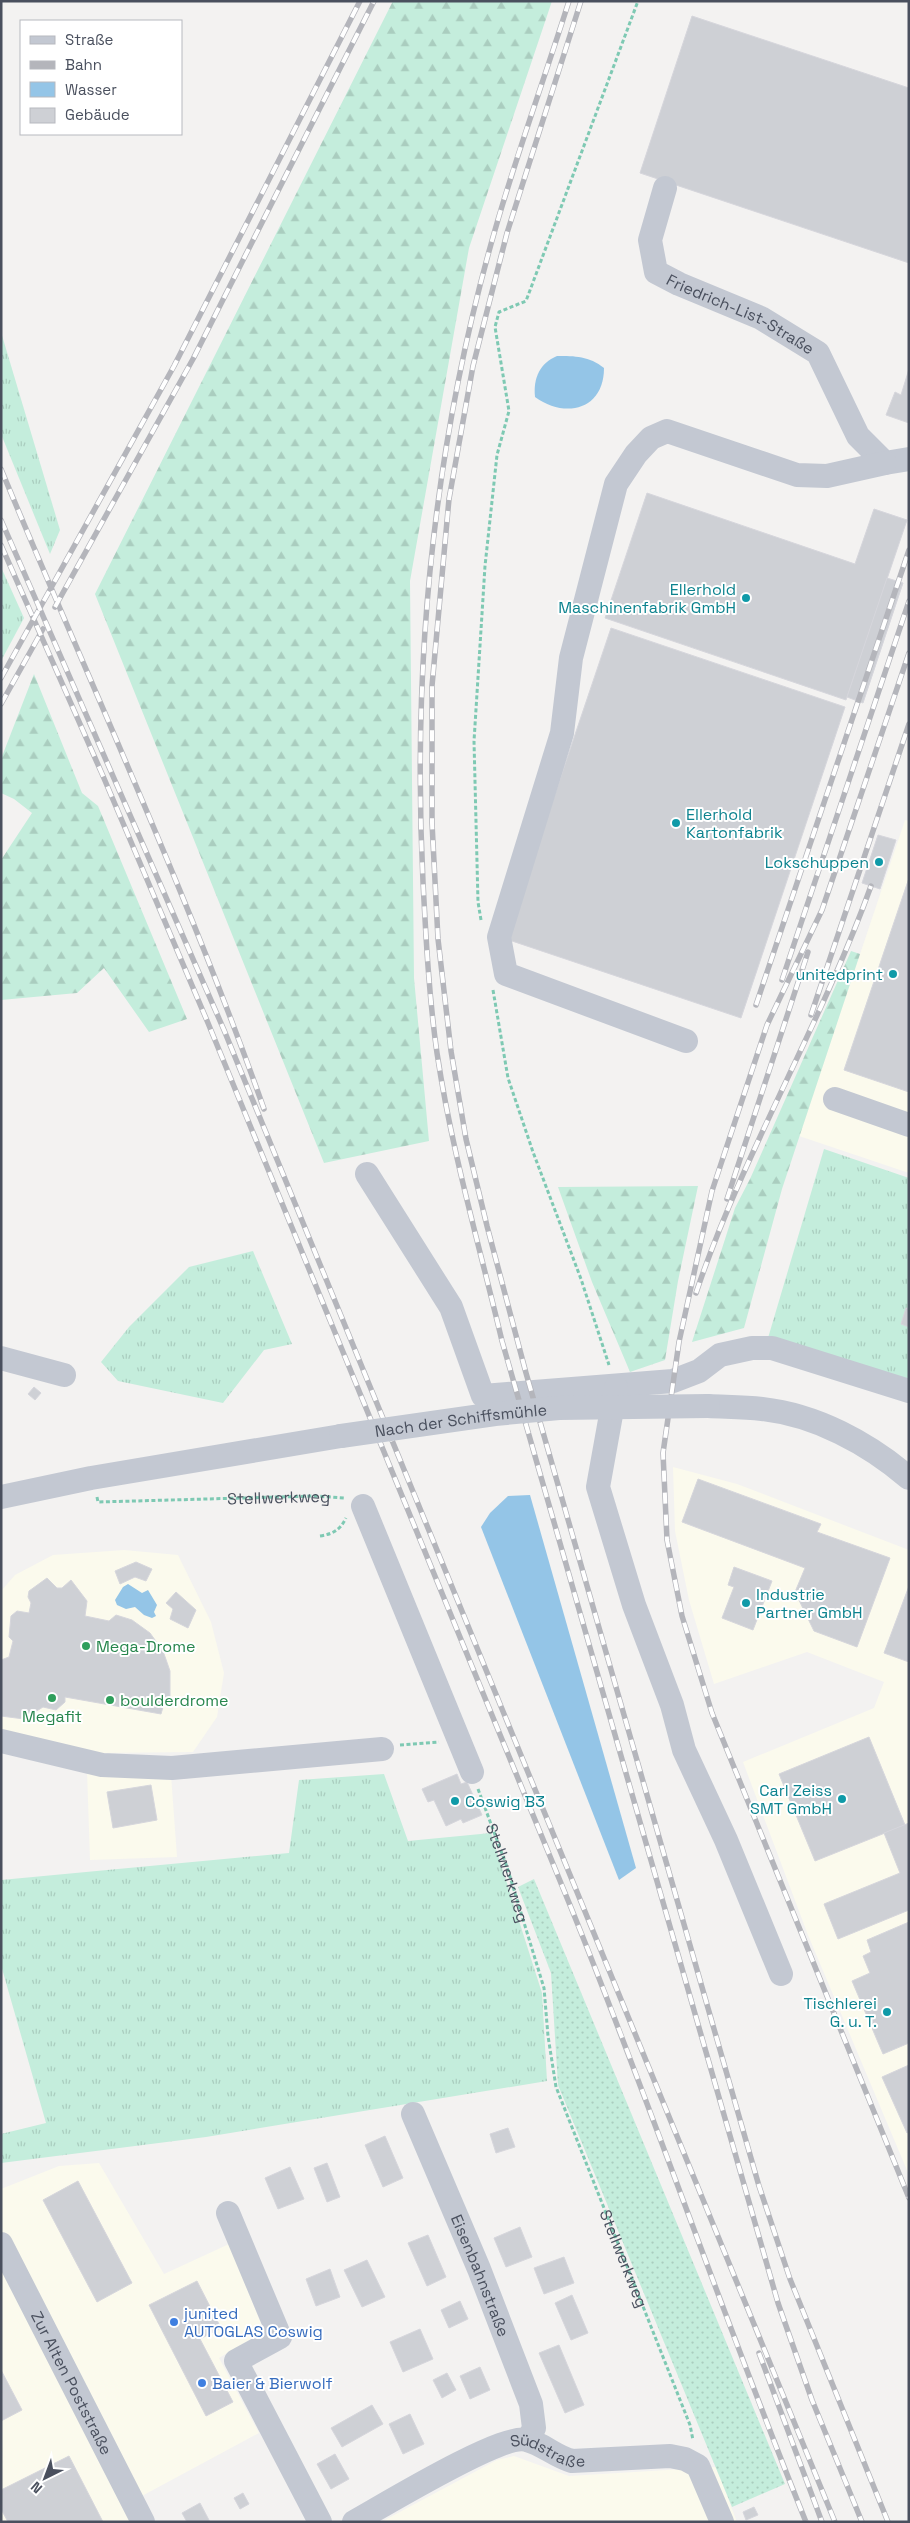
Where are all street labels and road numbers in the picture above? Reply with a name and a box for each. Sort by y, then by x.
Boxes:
street label: Friedrich-List-Straße [663,269,818,359]
street label: Nach der Schiffsmühle [373,1399,548,1442]
street label: Stellwerkweg [227,1485,331,1509]
street label: Stellwerkweg [481,1820,534,1925]
street label: Stellwerkweg [595,2207,653,2310]
street label: Eisenbahnstraße [446,2211,515,2340]
street label: Zur Alten Poststraße [27,2308,117,2458]
street label: Südstraße [508,2429,586,2472]

